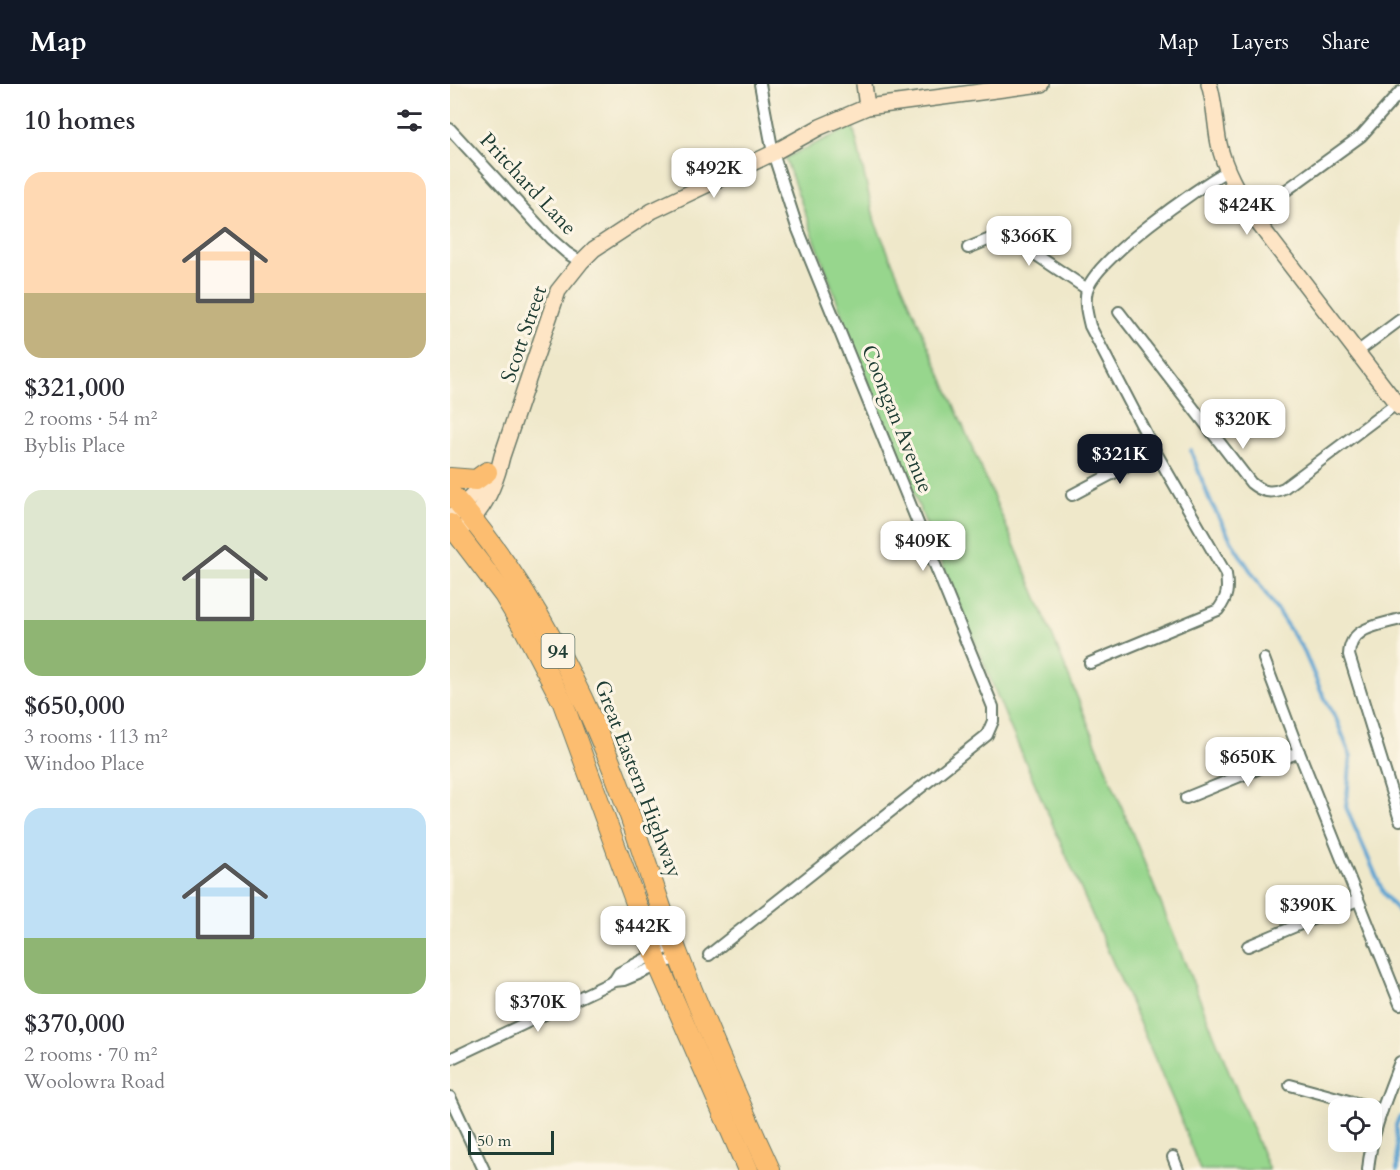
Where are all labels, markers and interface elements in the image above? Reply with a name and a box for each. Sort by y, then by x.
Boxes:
text: Map [30,23,87,61]
text: Map [1159,28,1199,57]
text: Layers [1232,28,1289,57]
text: Share [1322,28,1370,57]
text: 10 homes [24,103,135,138]
icon: filters [393,104,426,137]
street label: Pritchard Lane [473,126,583,242]
pin: $492K [672,148,756,199]
text: $492K [685,154,743,181]
pin: $424K [1205,185,1289,236]
text: $424K [1218,191,1276,218]
icon: home [171,211,279,319]
pin: $366K [987,216,1071,267]
text: $366K [1000,222,1058,249]
street label: Scott Street [494,281,554,386]
street label: Coongan Avenue [854,341,940,497]
text: $321,000 [24,370,125,405]
pin: $320K [1201,399,1285,450]
text: 2 rooms · 54 m² [24,405,157,432]
text: $320K [1214,405,1272,432]
text: Byblis Place [24,432,125,459]
pin: $321K [1078,434,1162,485]
text: $321K [1091,440,1149,467]
pin: $409K [881,521,965,572]
text: $409K [894,527,952,554]
icon: home [171,529,279,637]
road number: 94 [542,634,574,668]
street label: Great Eastern Highway [587,676,689,882]
text: $650,000 [24,688,125,723]
text: 3 rooms · 113 m² [24,723,168,750]
pin: $650K [1206,737,1290,788]
text: $650K [1219,743,1277,770]
text: Windoo Place [24,750,144,777]
icon: home [171,847,279,955]
pin: $390K [1266,885,1350,936]
text: $390K [1279,891,1337,918]
pin: $442K [601,906,685,957]
text: $442K [614,912,672,939]
pin: $370K [496,982,580,1033]
text: $370K [509,988,567,1015]
text: $370,000 [24,1006,125,1041]
text: 2 rooms · 70 m² [24,1041,157,1068]
text: Woolowra Road [24,1068,165,1095]
map controls [1328,1098,1382,1152]
button: locate [1328,1098,1382,1152]
scale bar [468,1128,554,1156]
text: 50 m [477,1130,511,1152]

